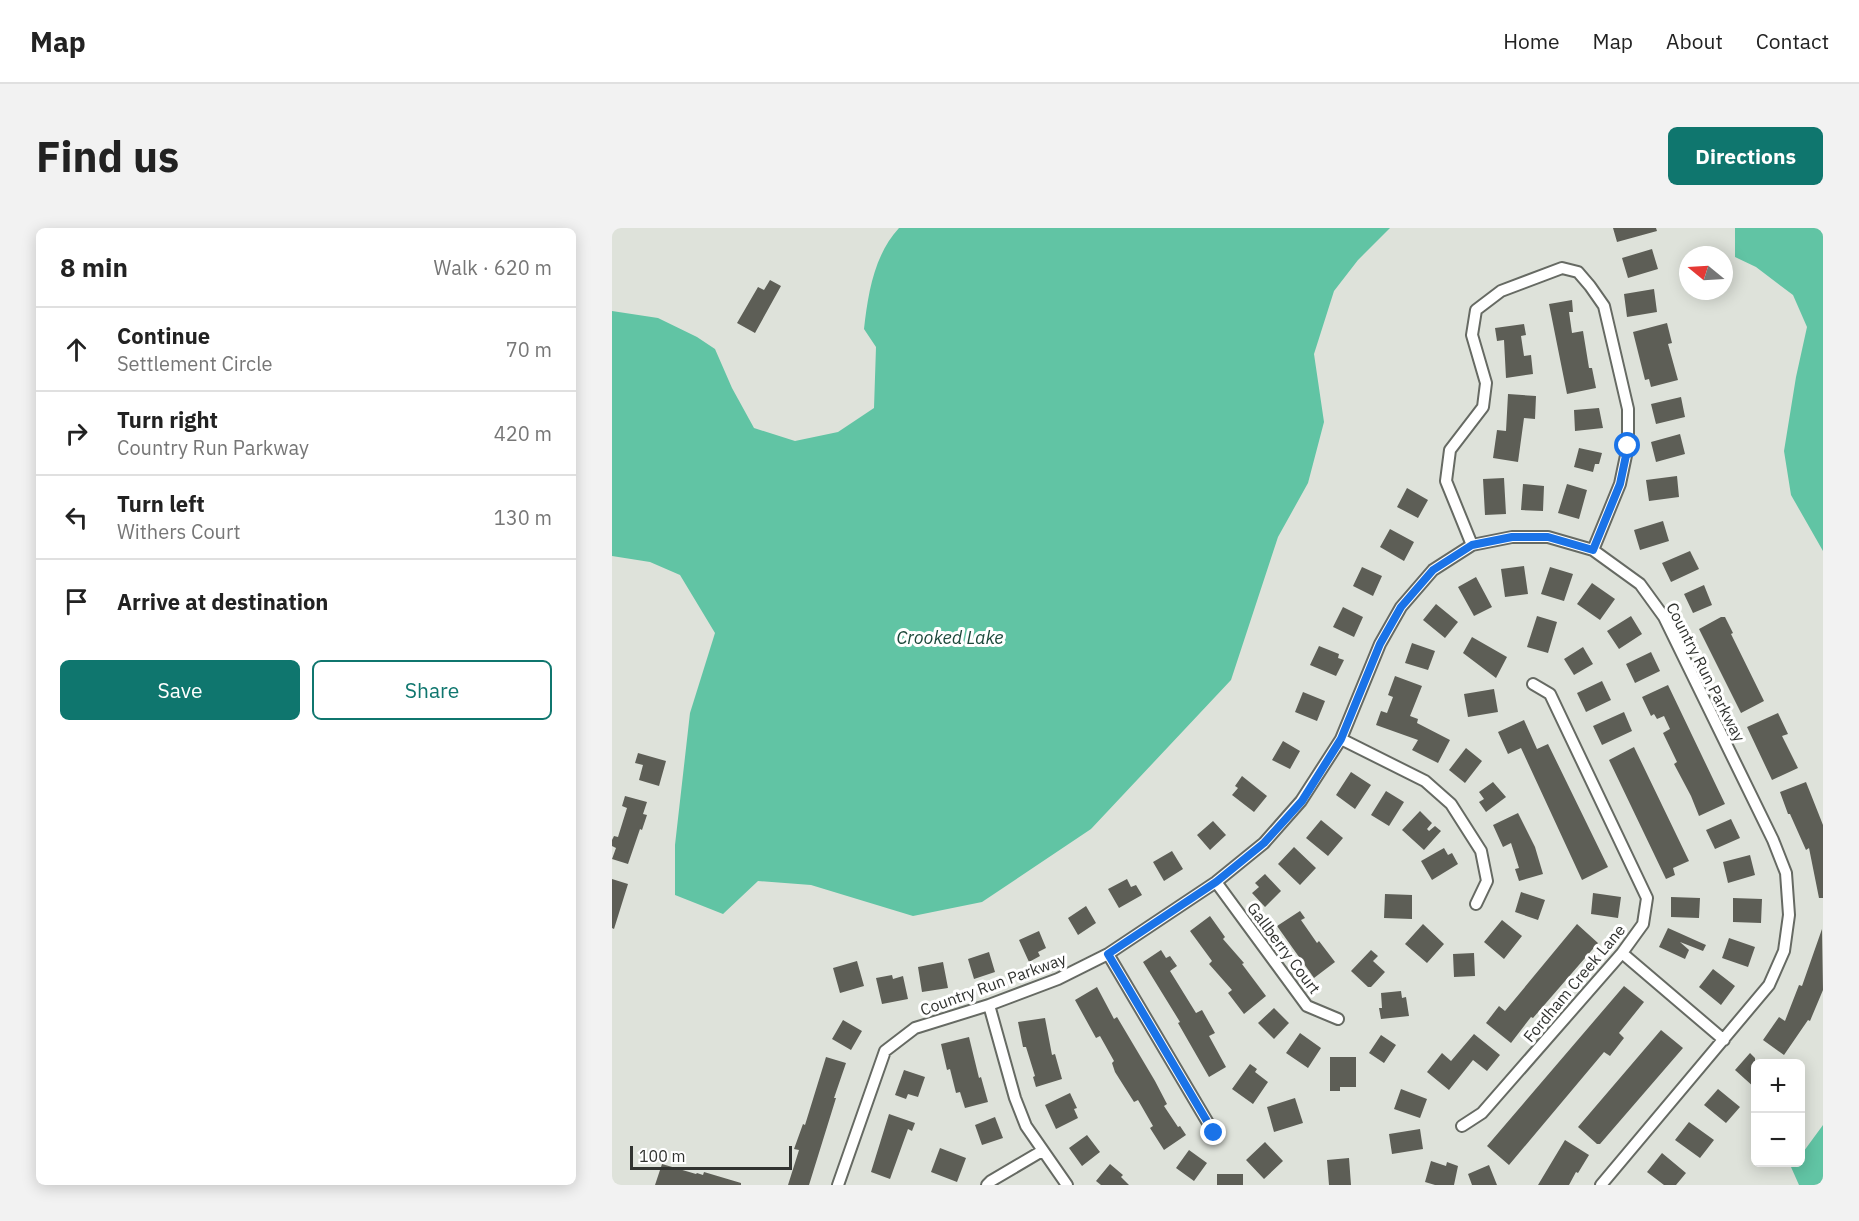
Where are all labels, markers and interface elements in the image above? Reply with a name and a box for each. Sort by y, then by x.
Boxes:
text: Map [30,23,86,60]
text: Home [1503,27,1560,55]
text: Map [1593,27,1633,55]
text: About [1666,27,1723,55]
text: Contact [1756,27,1829,55]
button: Directions [1668,127,1823,185]
text: Find us [36,129,179,184]
north arrow [1679,246,1733,300]
text: 8 min [60,250,128,284]
text: Walk · 620 m [434,254,552,281]
text: Continue [117,321,210,350]
icon: ahead [60,333,93,366]
text: 70 m [506,336,552,363]
text: Settlement Circle [117,350,273,377]
text: Turn right [117,405,218,434]
icon: right [60,417,93,450]
text: 420 m [494,420,552,447]
route start [1614,432,1640,458]
text: Country Run Parkway [117,434,309,461]
text: Turn left [117,489,205,518]
icon: left [60,501,93,534]
text: 130 m [494,504,552,531]
text: Withers Court [117,518,240,545]
icon: arrive [60,585,93,618]
text: Arrive at destination [117,587,328,616]
street label: Country Run Parkway [1662,599,1750,745]
water label: Crooked Lake [896,626,1004,649]
button: Save [60,660,300,720]
button: Share [312,660,552,720]
street label: Gallberry Court [1243,898,1325,998]
street label: Fordham Creek Lane [1519,920,1629,1046]
street label: Country Run Parkway [917,948,1069,1020]
map controls [1751,1059,1805,1167]
button: + [1751,1059,1805,1113]
button: − [1751,1113,1805,1167]
route end [1200,1119,1226,1145]
scale bar [630,1143,792,1170]
text: 100 m [639,1146,686,1166]

